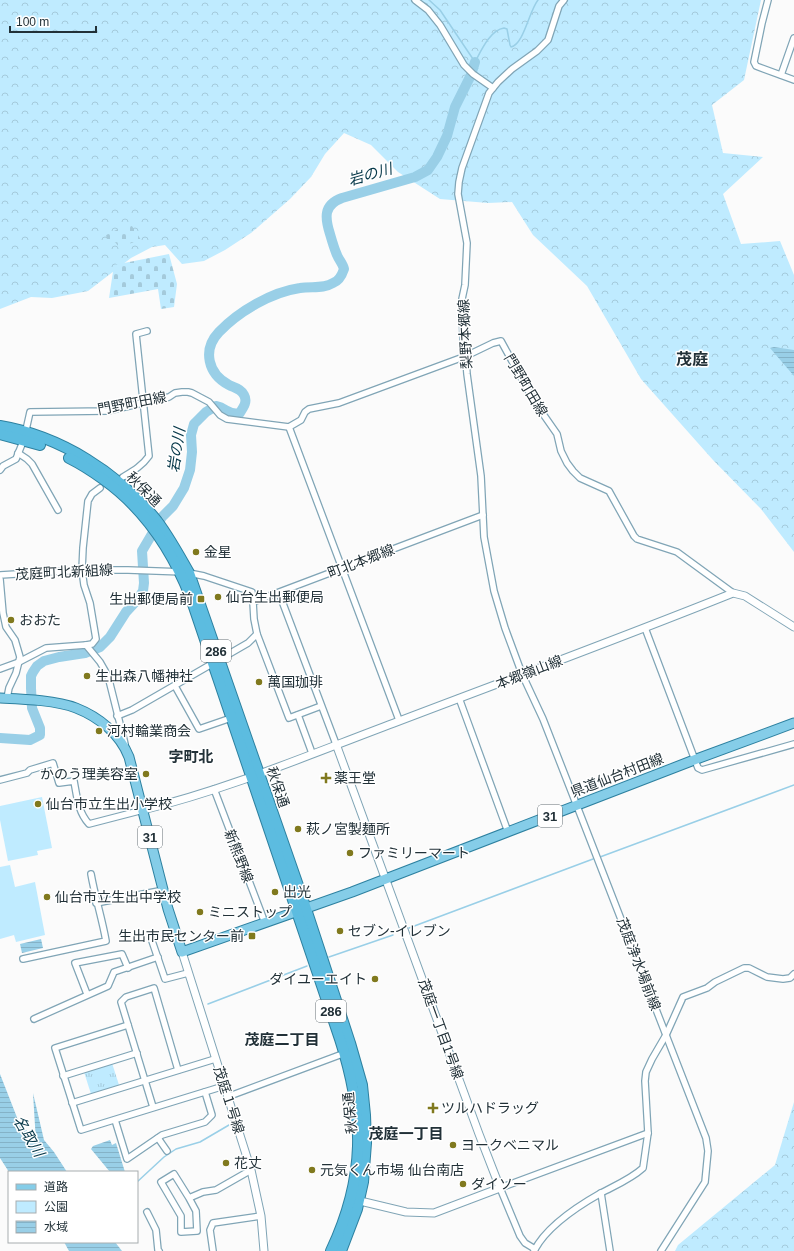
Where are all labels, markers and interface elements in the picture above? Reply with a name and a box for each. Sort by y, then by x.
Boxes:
scale bar [10,8,96,34]
text: 100 m [16,15,49,29]
water label: 岩の川 [346,159,396,188]
street label: 梨野本郷線 [455,299,475,369]
street label: 門野町田線 [501,351,551,419]
district label: 茂庭 [676,351,708,368]
street label: 門野町田線 [96,388,168,418]
water label: 岩の川 [164,424,188,474]
street label: 秋保通 [123,468,165,510]
street label: 町北本郷線 [325,541,397,581]
place label: 金星 [204,544,232,560]
marker: 金星 [191,547,201,557]
street label: 茂庭町北新組線 [15,561,113,583]
place label: 仙台生出郵便局 [226,589,324,605]
place label: 生出郵便局前 [109,591,193,607]
marker: 仙台生出郵便局 [213,592,223,602]
marker: 生出郵便局前 [196,594,206,604]
place label: おおた [19,612,61,628]
marker: おおた [6,615,16,625]
road number: 286 [201,640,231,662]
street label: 本郷嶺山線 [493,652,565,692]
place label: 生出森八幡神社 [95,668,193,684]
marker: 生出森八幡神社 [82,671,92,681]
place label: 萬国珈琲 [267,674,323,690]
marker: 萬国珈琲 [254,677,264,687]
place label: 河村輪業商会 [107,723,191,739]
marker: 河村輪業商会 [94,726,104,736]
district label: 字町北 [168,748,214,765]
street label: 県道仙台村田線 [568,750,666,800]
street label: 秋保通 [264,765,292,809]
place label: かのう理美容室 [40,766,138,782]
marker: かのう理美容室 [141,769,151,779]
place label: 薬王堂 [334,770,376,786]
marker: 薬王堂 [321,773,331,783]
place label: 仙台市立生出小学校 [46,796,172,812]
marker: 仙台市立生出小学校 [33,799,43,809]
road number: 31 [538,805,562,827]
place label: 萩ノ宮製麺所 [306,821,390,837]
marker: 萩ノ宮製麺所 [293,824,303,834]
road number: 31 [138,826,162,848]
street label: 新熊野線 [221,827,257,885]
place label: ファミリーマート [358,845,470,861]
marker: ファミリーマート [345,848,355,858]
place label: 出光 [283,884,311,900]
marker: 出光 [270,887,280,897]
place label: 仙台市立生出中学校 [55,889,181,905]
marker: 仙台市立生出中学校 [42,892,52,902]
place label: ミニストップ [208,904,292,920]
marker: ミニストップ [195,907,205,917]
street label: 茂庭浄水場前線 [614,915,664,1013]
place label: セブン-イレブン [348,923,451,939]
marker: セブン-イレブン [335,926,345,936]
place label: 生出市民センター前 [118,928,244,944]
marker: 生出市民センター前 [247,931,257,941]
place label: ダイユーエイト [269,971,367,987]
marker: ダイユーエイト [370,974,380,984]
street label: 茂庭一丁目1号線 [415,977,467,1081]
road number: 286 [316,1000,346,1022]
district label: 茂庭二丁目 [244,1031,320,1048]
street label: 茂庭１号線 [211,1064,247,1136]
street label: 秋保通 [340,1091,360,1135]
place label: ツルハドラッグ [441,1100,539,1116]
marker: ツルハドラッグ [428,1103,438,1113]
water label: 名取川 [10,1112,49,1161]
district label: 茂庭一丁目 [368,1125,444,1142]
place label: ヨークベニマル [461,1137,559,1153]
marker: ヨークベニマル [448,1140,458,1150]
place label: 花丈 [234,1155,262,1171]
marker: 花丈 [221,1158,231,1168]
place label: 元気くん市場 仙台南店 [320,1162,464,1178]
marker: 元気くん市場 仙台南店 [307,1165,317,1175]
legend [8,1171,138,1243]
place label: ダイソー [471,1176,527,1192]
marker: ダイソー [458,1179,468,1189]
text: 道路 [44,1180,68,1194]
text: 公園 [44,1200,68,1214]
text: 水域 [44,1220,68,1234]

